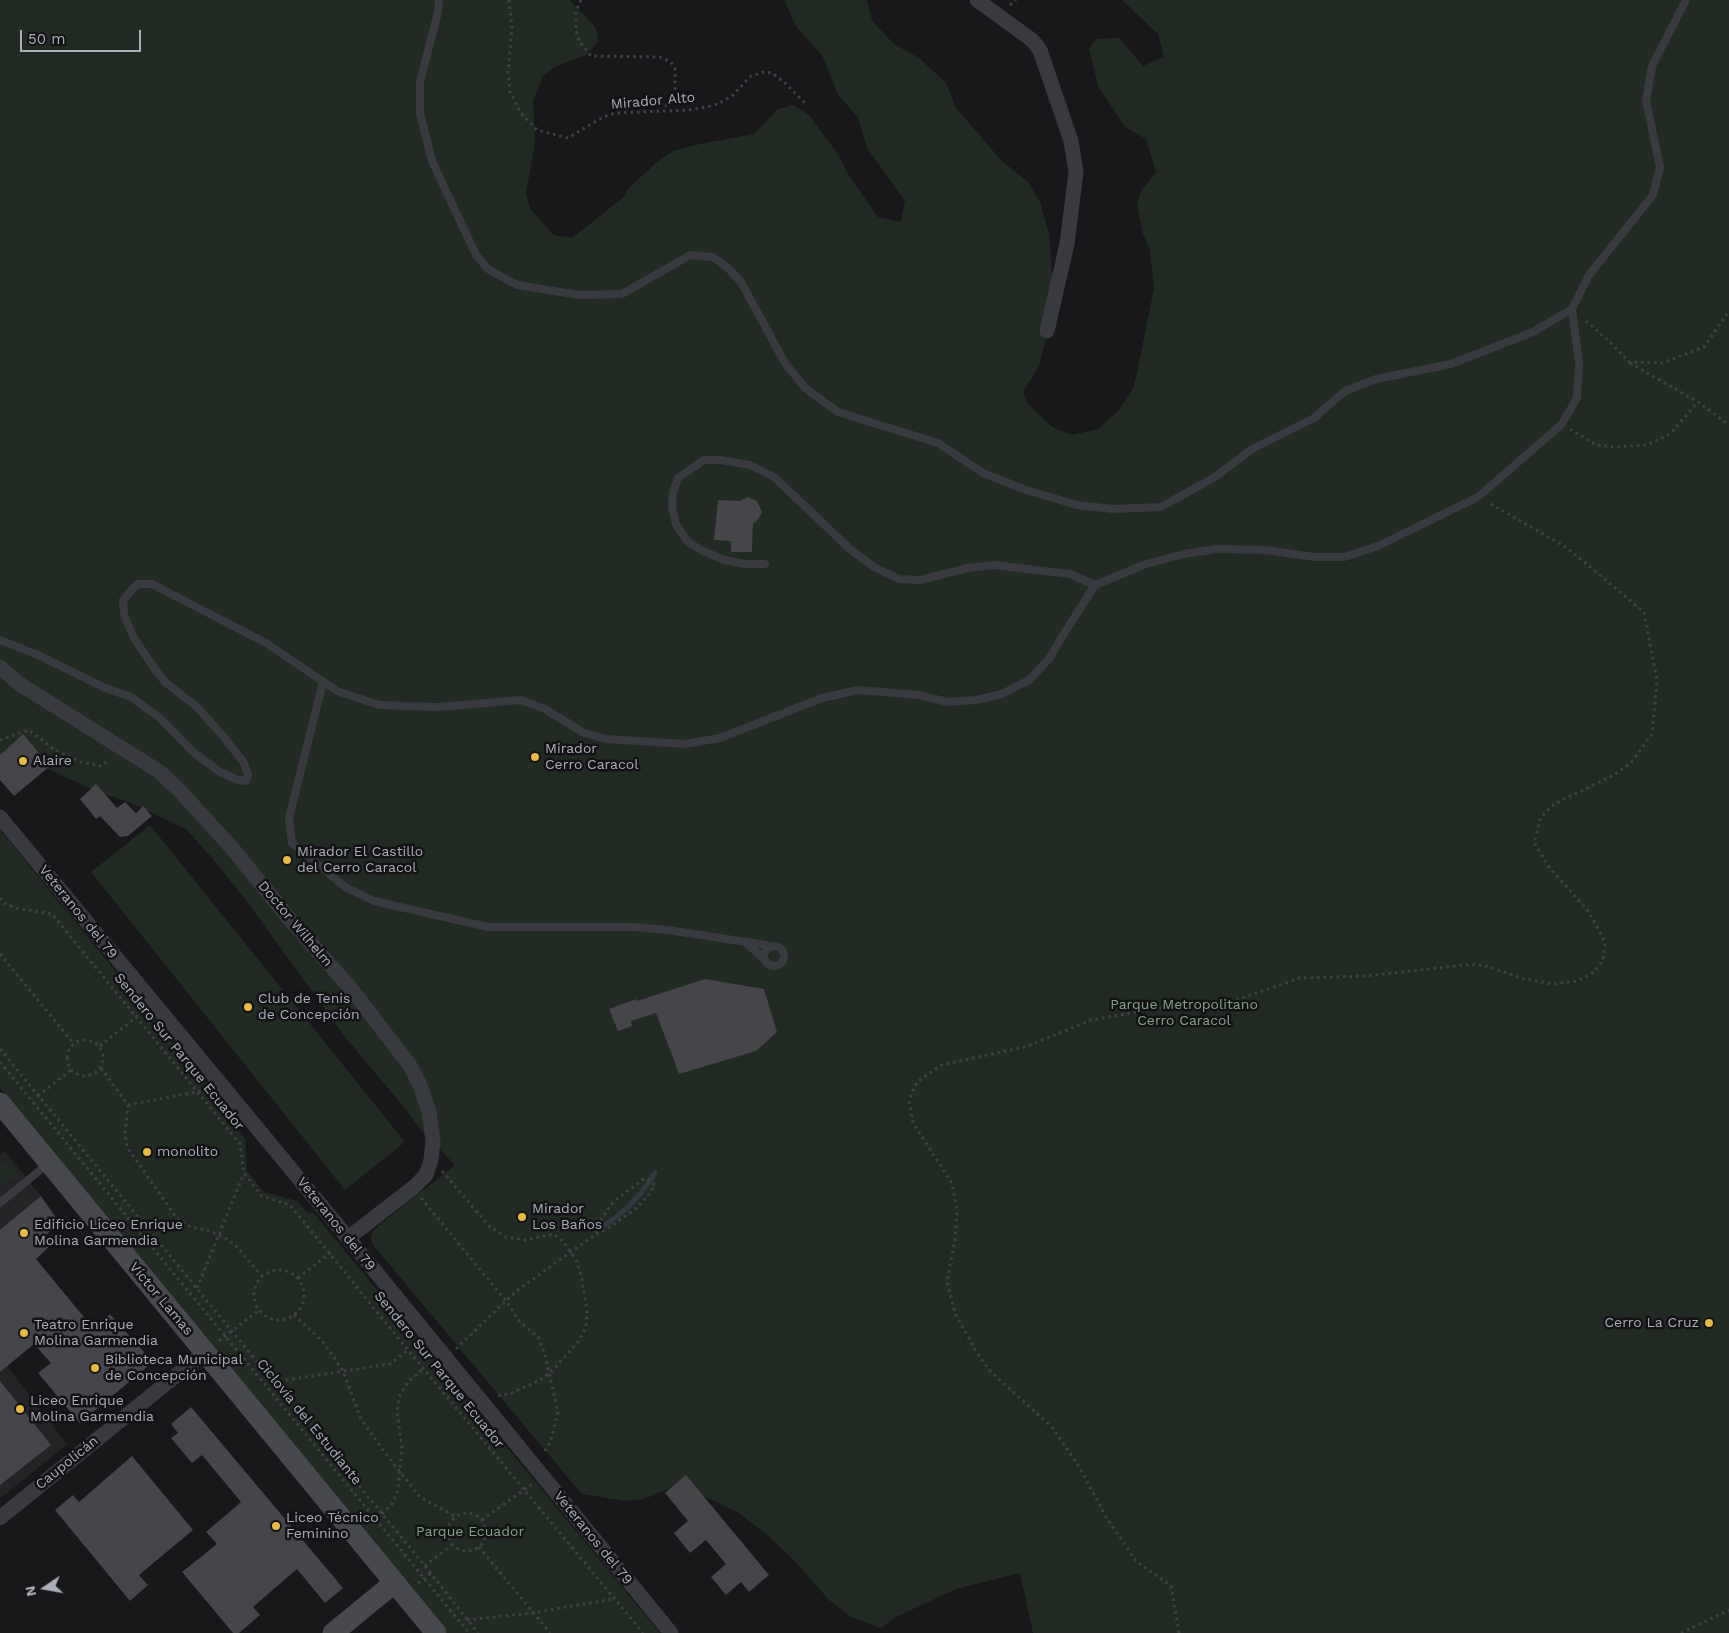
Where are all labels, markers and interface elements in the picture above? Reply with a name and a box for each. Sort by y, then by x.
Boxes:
scale bar [22,20,144,52]
text: 50 m [28,30,65,48]
street label: Mirador Alto [610,89,696,113]
place label: Mirador Cerro Caracol [545,741,639,774]
marker: Mirador Cerro Caracol [529,751,541,763]
place label: Alaire [33,753,72,769]
marker: Alaire [17,755,29,767]
place label: Mirador El Castillo del Cerro Caracol [297,844,423,876]
marker: Mirador El Castillo del Cerro Caracol [281,854,293,866]
street label: Veteranos del 79 [35,862,121,962]
street label: Doctor Wilhelm [254,878,336,970]
street label: Sendero Sur Parque Ecuador [110,970,248,1134]
place label: Club de Tenis de Concepción [258,991,360,1024]
park label: Parque Metropolitano Cerro Caracol [1110,997,1258,1030]
marker: Club de Tenis de Concepción [242,1001,254,1013]
place label: monolito [157,1144,218,1160]
marker: monolito [141,1146,153,1158]
street label: Veteranos del 79 [293,1174,379,1274]
place label: Mirador Los Baños [532,1201,602,1234]
marker: Mirador Los Baños [516,1211,528,1223]
place label: Edificio Liceo Enrique Molina Garmendia [34,1217,183,1250]
marker: Edificio Liceo Enrique Molina Garmendia [18,1227,30,1239]
street label: Víctor Lamas [126,1259,196,1339]
street label: Sendero Sur Parque Ecuador [370,1288,508,1452]
place label: Cerro La Cruz [1604,1315,1699,1331]
place label: Teatro Enrique Molina Garmendia [34,1317,158,1350]
marker: Cerro La Cruz [1703,1317,1715,1329]
marker: Teatro Enrique Molina Garmendia [18,1327,30,1339]
place label: Biblioteca Municipal de Concepción [105,1352,243,1384]
street label: Ciclovía del Estudiante [253,1356,365,1488]
marker: Biblioteca Municipal de Concepción [89,1362,101,1374]
place label: Liceo Enrique Molina Garmendia [30,1393,154,1425]
marker: Liceo Enrique Molina Garmendia [14,1403,26,1415]
street label: Caupolicán [32,1433,102,1493]
street label: Veteranos del 79 [550,1488,636,1588]
place label: Liceo Técnico Feminino [286,1510,379,1542]
marker: Liceo Técnico Feminino [270,1520,282,1532]
park label: Parque Ecuador [416,1524,524,1540]
north arrow [20,1563,70,1613]
text: N [21,1584,39,1598]

